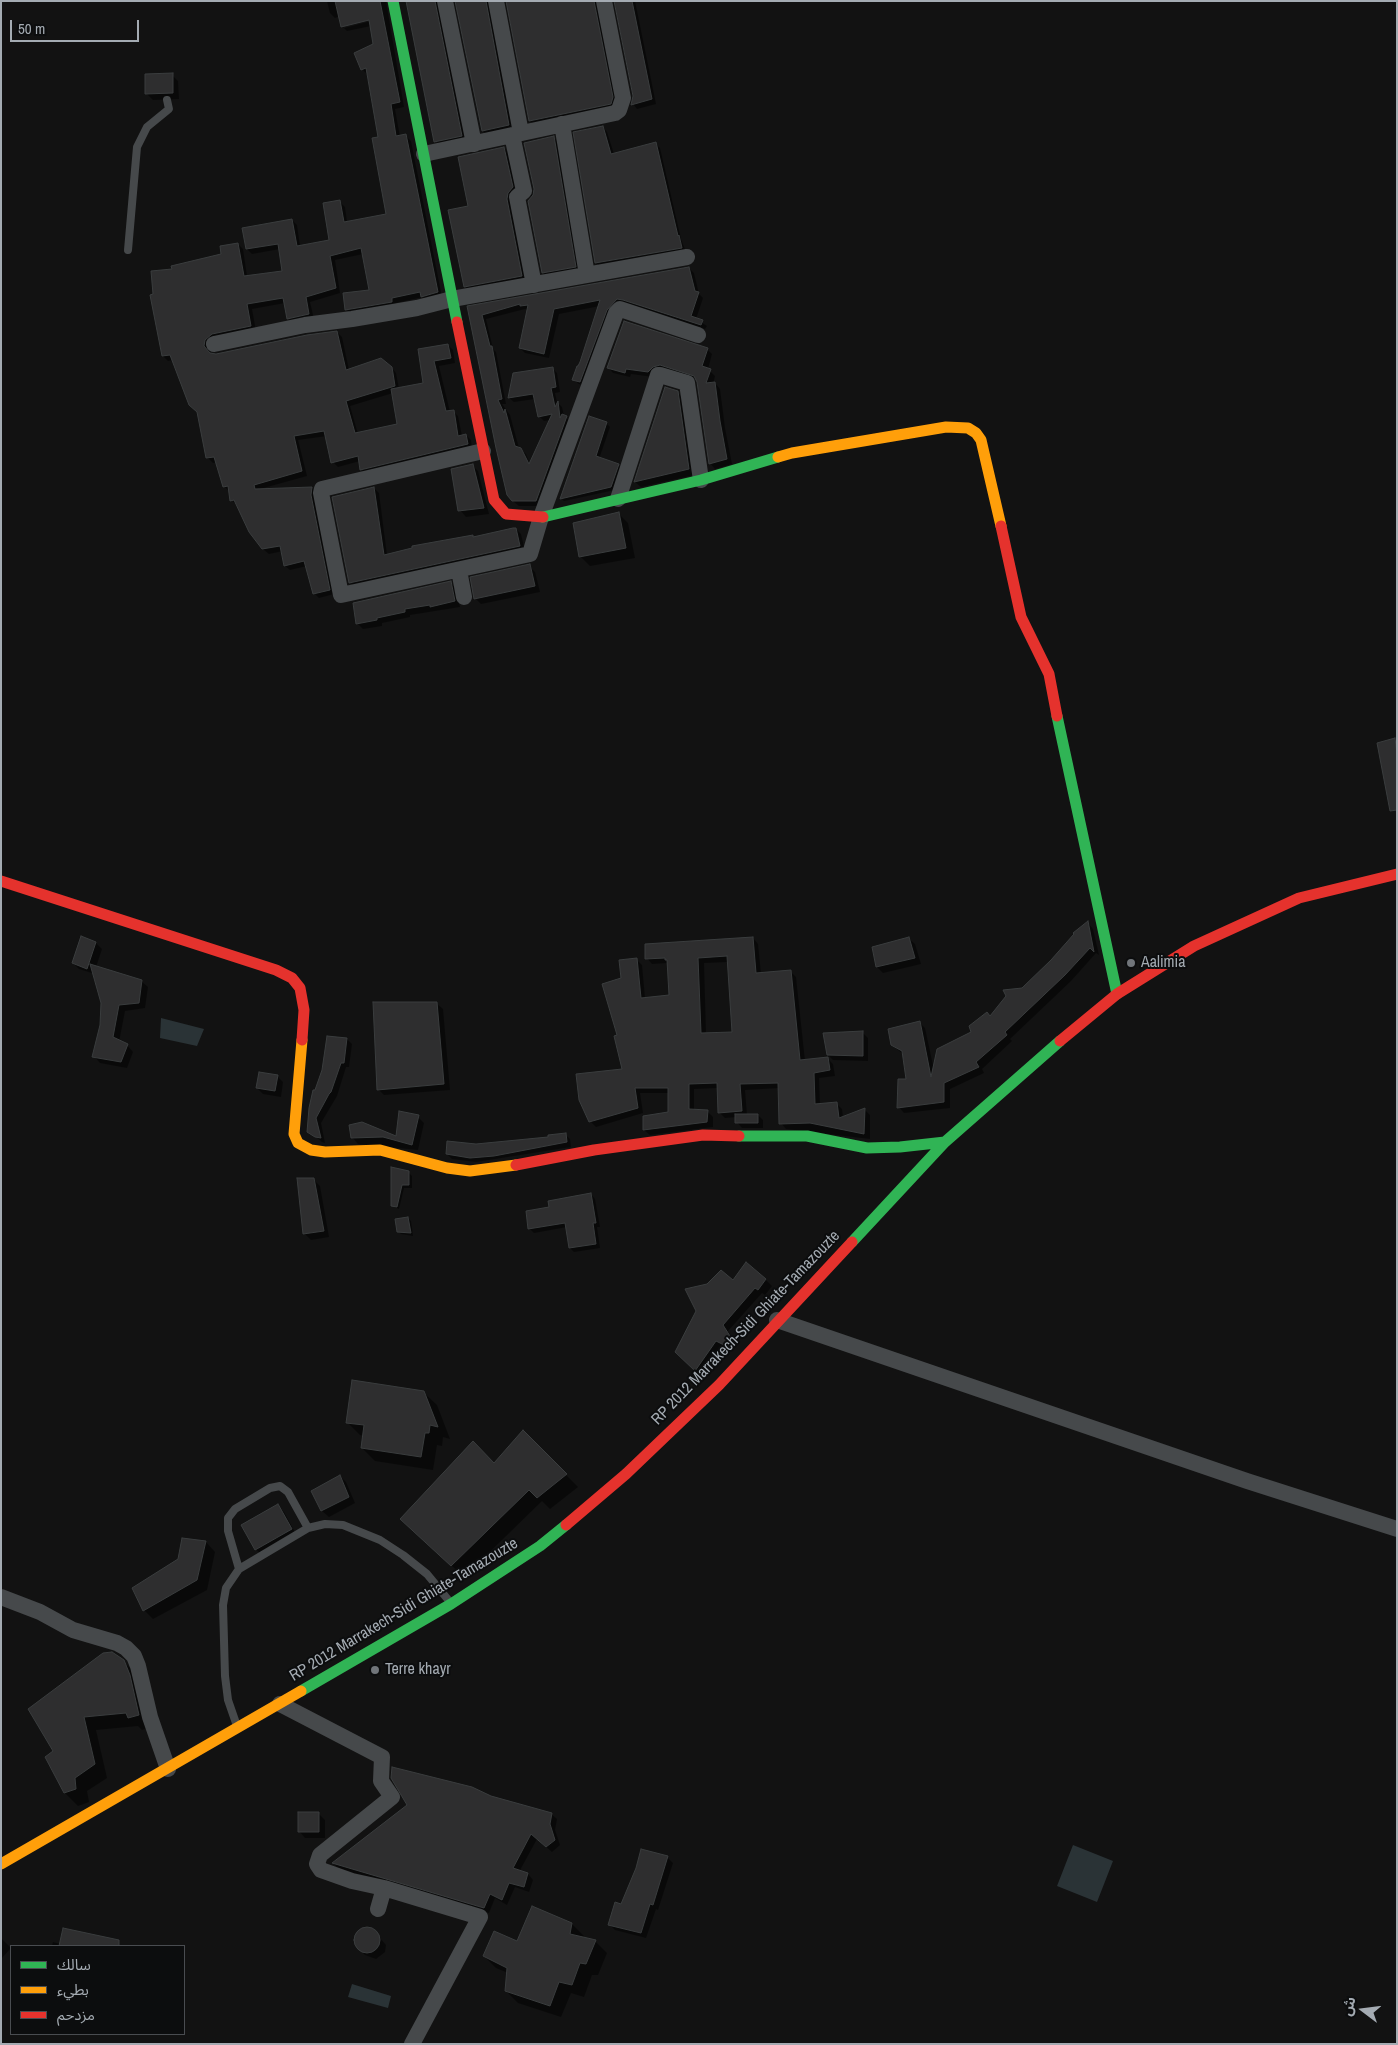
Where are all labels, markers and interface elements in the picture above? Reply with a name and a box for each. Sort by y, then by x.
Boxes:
scale bar [12,10,141,42]
text: 50 m [18,18,45,39]
place label: Aalimia [1141,953,1185,973]
marker: Aalimia [1125,957,1137,969]
street label: RP 2012 Marrakech-Sidi Ghiate-Tamazouzte [648,1227,844,1429]
street label: RP 2012 Marrakech-Sidi Ghiate-Tamazouzte [286,1534,522,1686]
place label: Terre khayr [385,1660,451,1680]
marker: Terre khayr [369,1664,381,1676]
legend [10,1945,185,2035]
text: سالك [57,1954,91,1975]
text: بطيء [57,1979,89,2000]
north arrow [1338,1985,1388,2035]
text: ش [1337,1995,1360,2018]
text: مزدحم [57,2004,95,2025]

